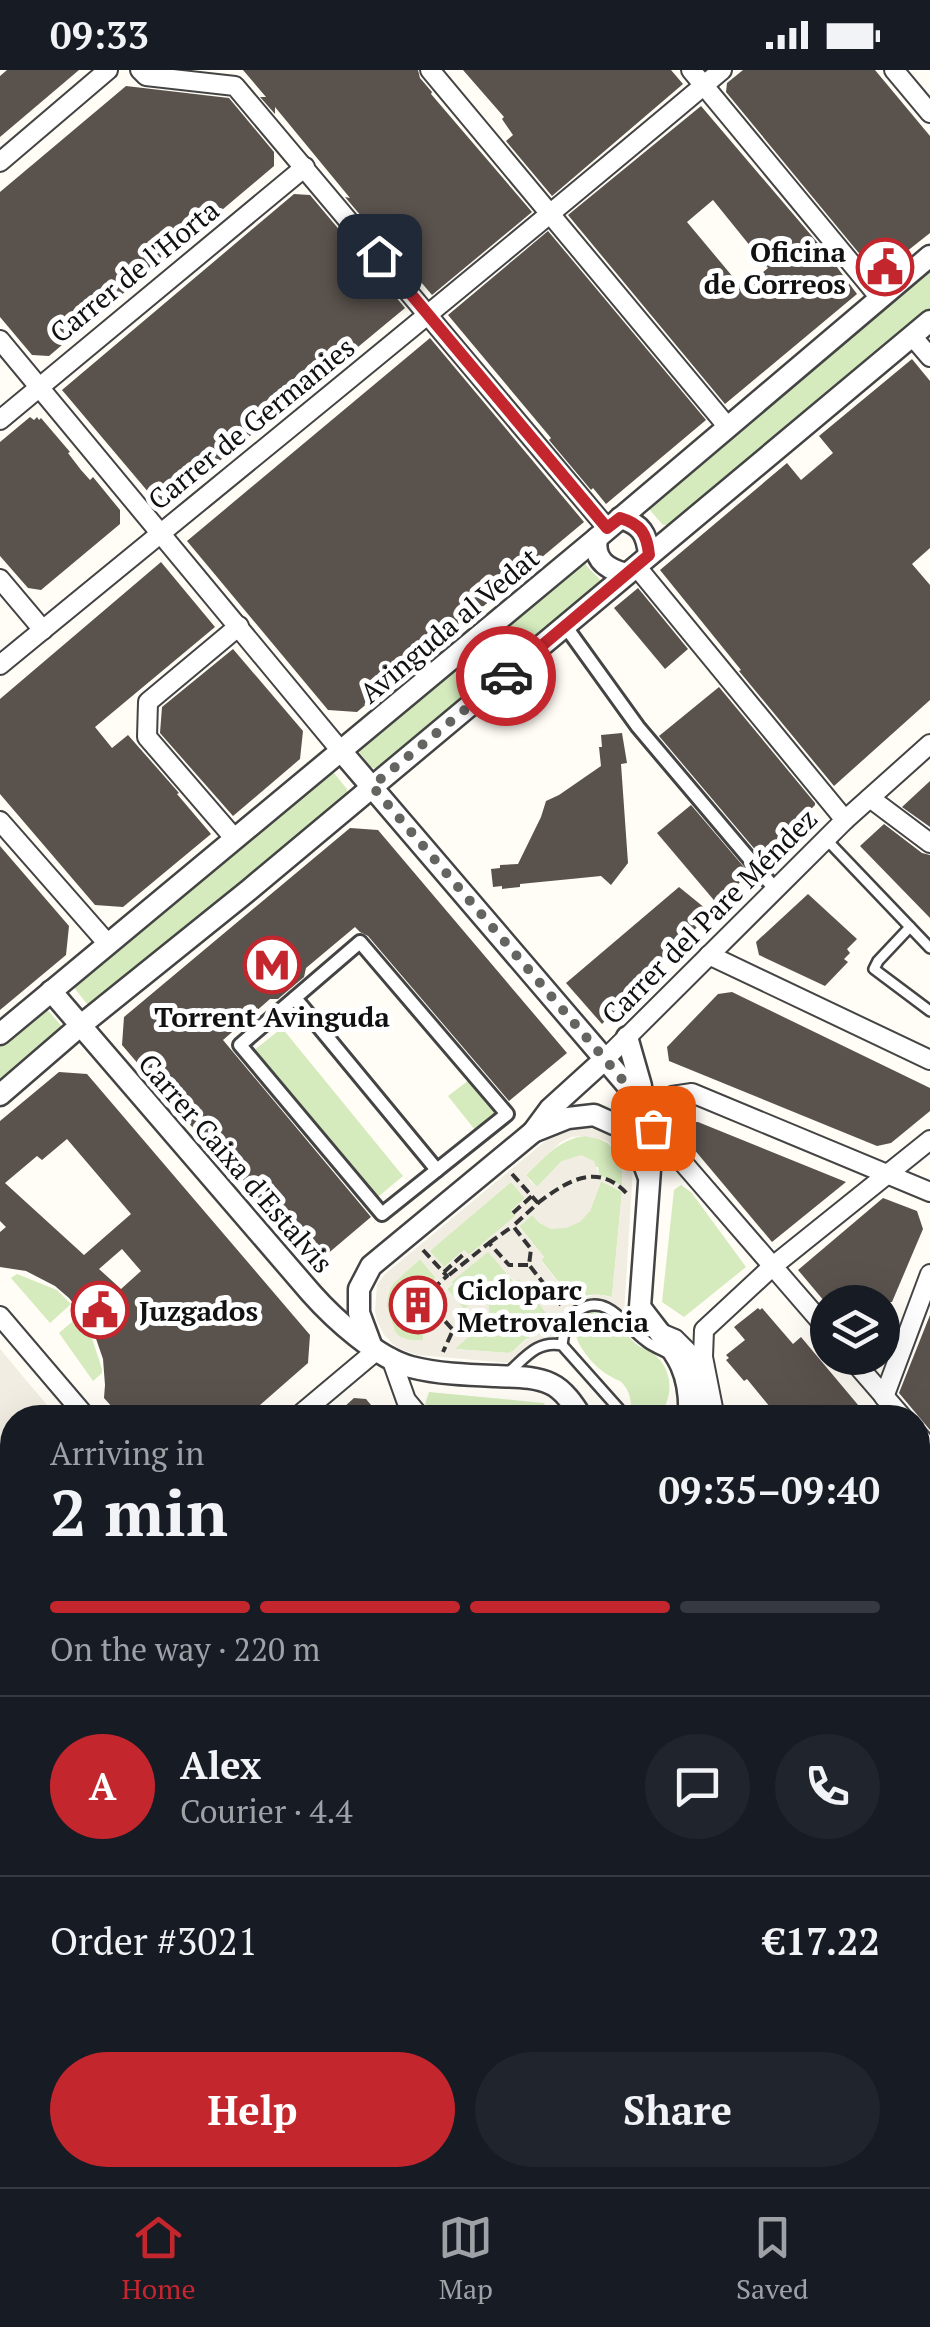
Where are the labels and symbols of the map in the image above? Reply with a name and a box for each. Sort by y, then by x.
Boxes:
street label: Carrer de l'Horta [42,191,226,351]
pin [337,214,422,299]
place label: Oficina de Correos [704,233,846,302]
public building icon: Oficina de Correos [855,237,915,297]
street label: Carrer de Germanies [140,328,362,518]
street label: Avinguda al Vedat [352,539,547,711]
courier [456,626,556,726]
street label: Carrer del Pare Méndez [593,800,825,1032]
metro station icon: Torrent Avinguda [242,935,302,995]
place label: Torrent Avinguda [154,998,390,1035]
street label: Carrer Caixa d'Estalvis [130,1045,342,1281]
pin [611,1086,696,1171]
place label: Cicloparc Metrovalencia [457,1271,649,1340]
building icon: Cicloparc Metrovalencia [388,1275,448,1335]
public building icon: Juzgados [70,1280,130,1340]
place label: Juzgados [139,1292,258,1329]

